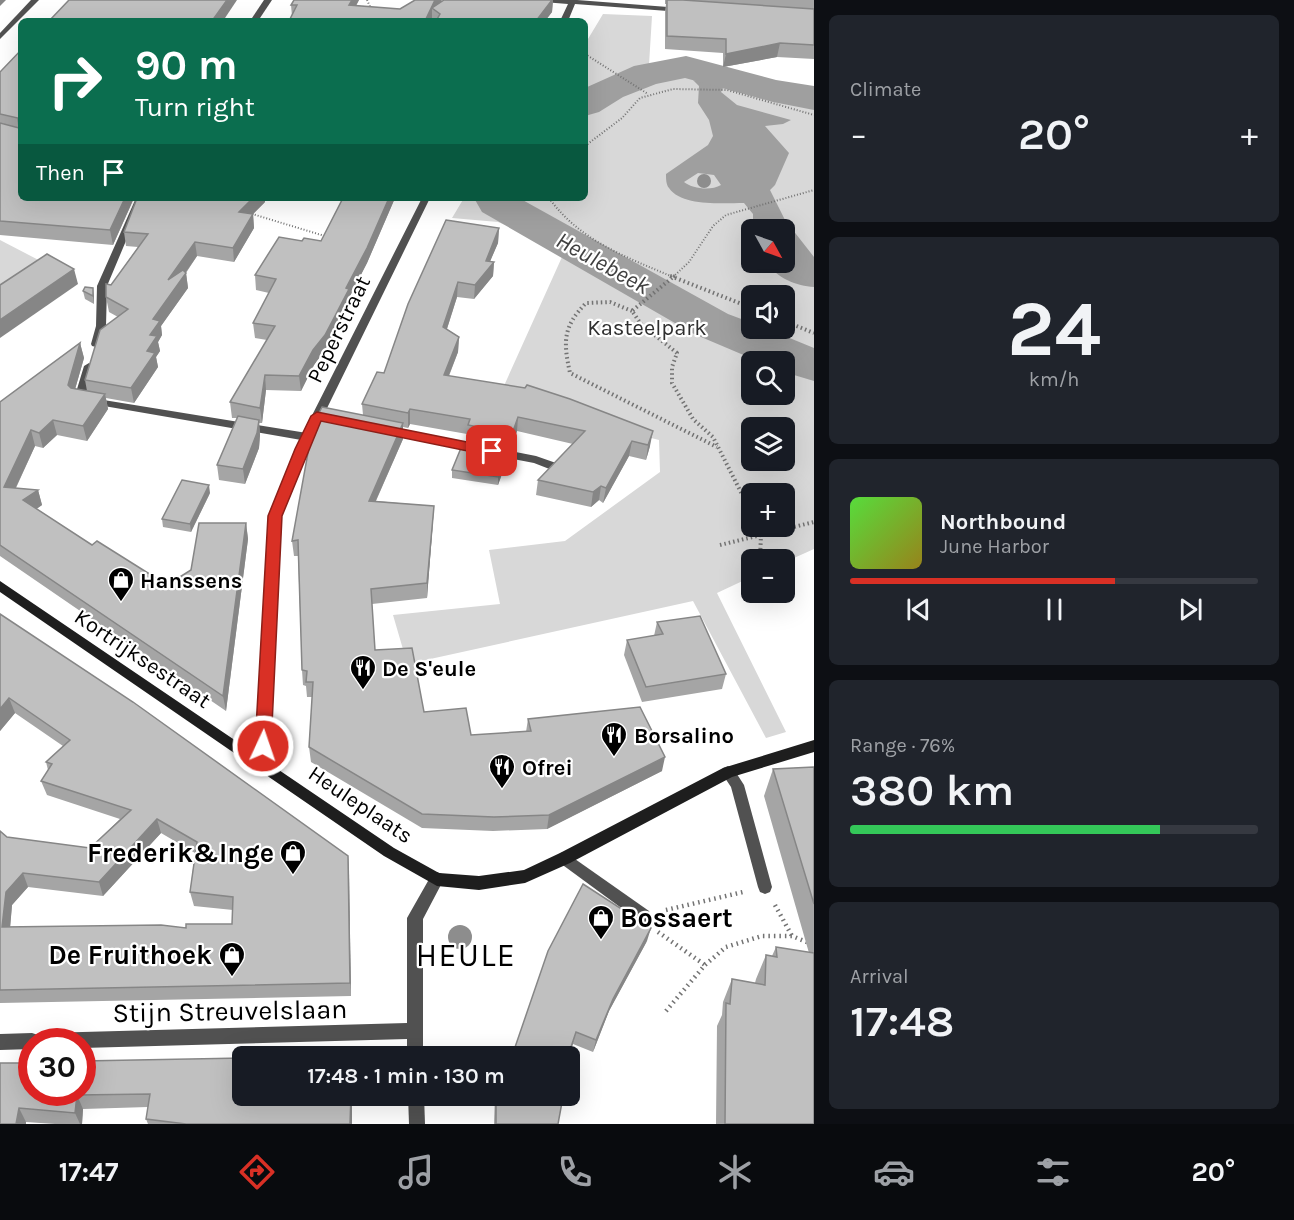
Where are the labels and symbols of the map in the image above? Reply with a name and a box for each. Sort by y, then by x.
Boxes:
north arrow [741,219,795,273]
water label: Heulebeek [551,226,655,301]
street label: Peperstraat [302,272,376,387]
park label: Kasteelpark [587,315,707,341]
pin [466,425,517,476]
shop icon: Hanssens [106,565,136,603]
place label: Hanssens [140,568,242,594]
street label: Kortrijksestraat [69,604,215,714]
restaurant icon: De S'eule [348,653,378,691]
place label: De S'eule [382,656,476,682]
position arrow [231,714,295,778]
restaurant icon: Borsalino [599,720,629,758]
place label: Borsalino [634,723,734,749]
restaurant icon: Ofrei [487,752,517,790]
place label: Ofrei [522,755,573,781]
street label: Heuleplaats [303,761,417,849]
place label: Frederik&Inge [87,837,274,869]
shop icon: Frederik&Inge [278,838,308,876]
place label: Bossaert [620,902,733,934]
shop icon: Bossaert [586,903,616,941]
district label: HEULE [416,937,516,974]
place label: De Fruithoek [48,939,212,971]
shop icon: De Fruithoek [217,940,247,978]
street label: Stijn Streuvelslaan [112,993,348,1029]
speed limit sign: 30 [18,1028,96,1106]

